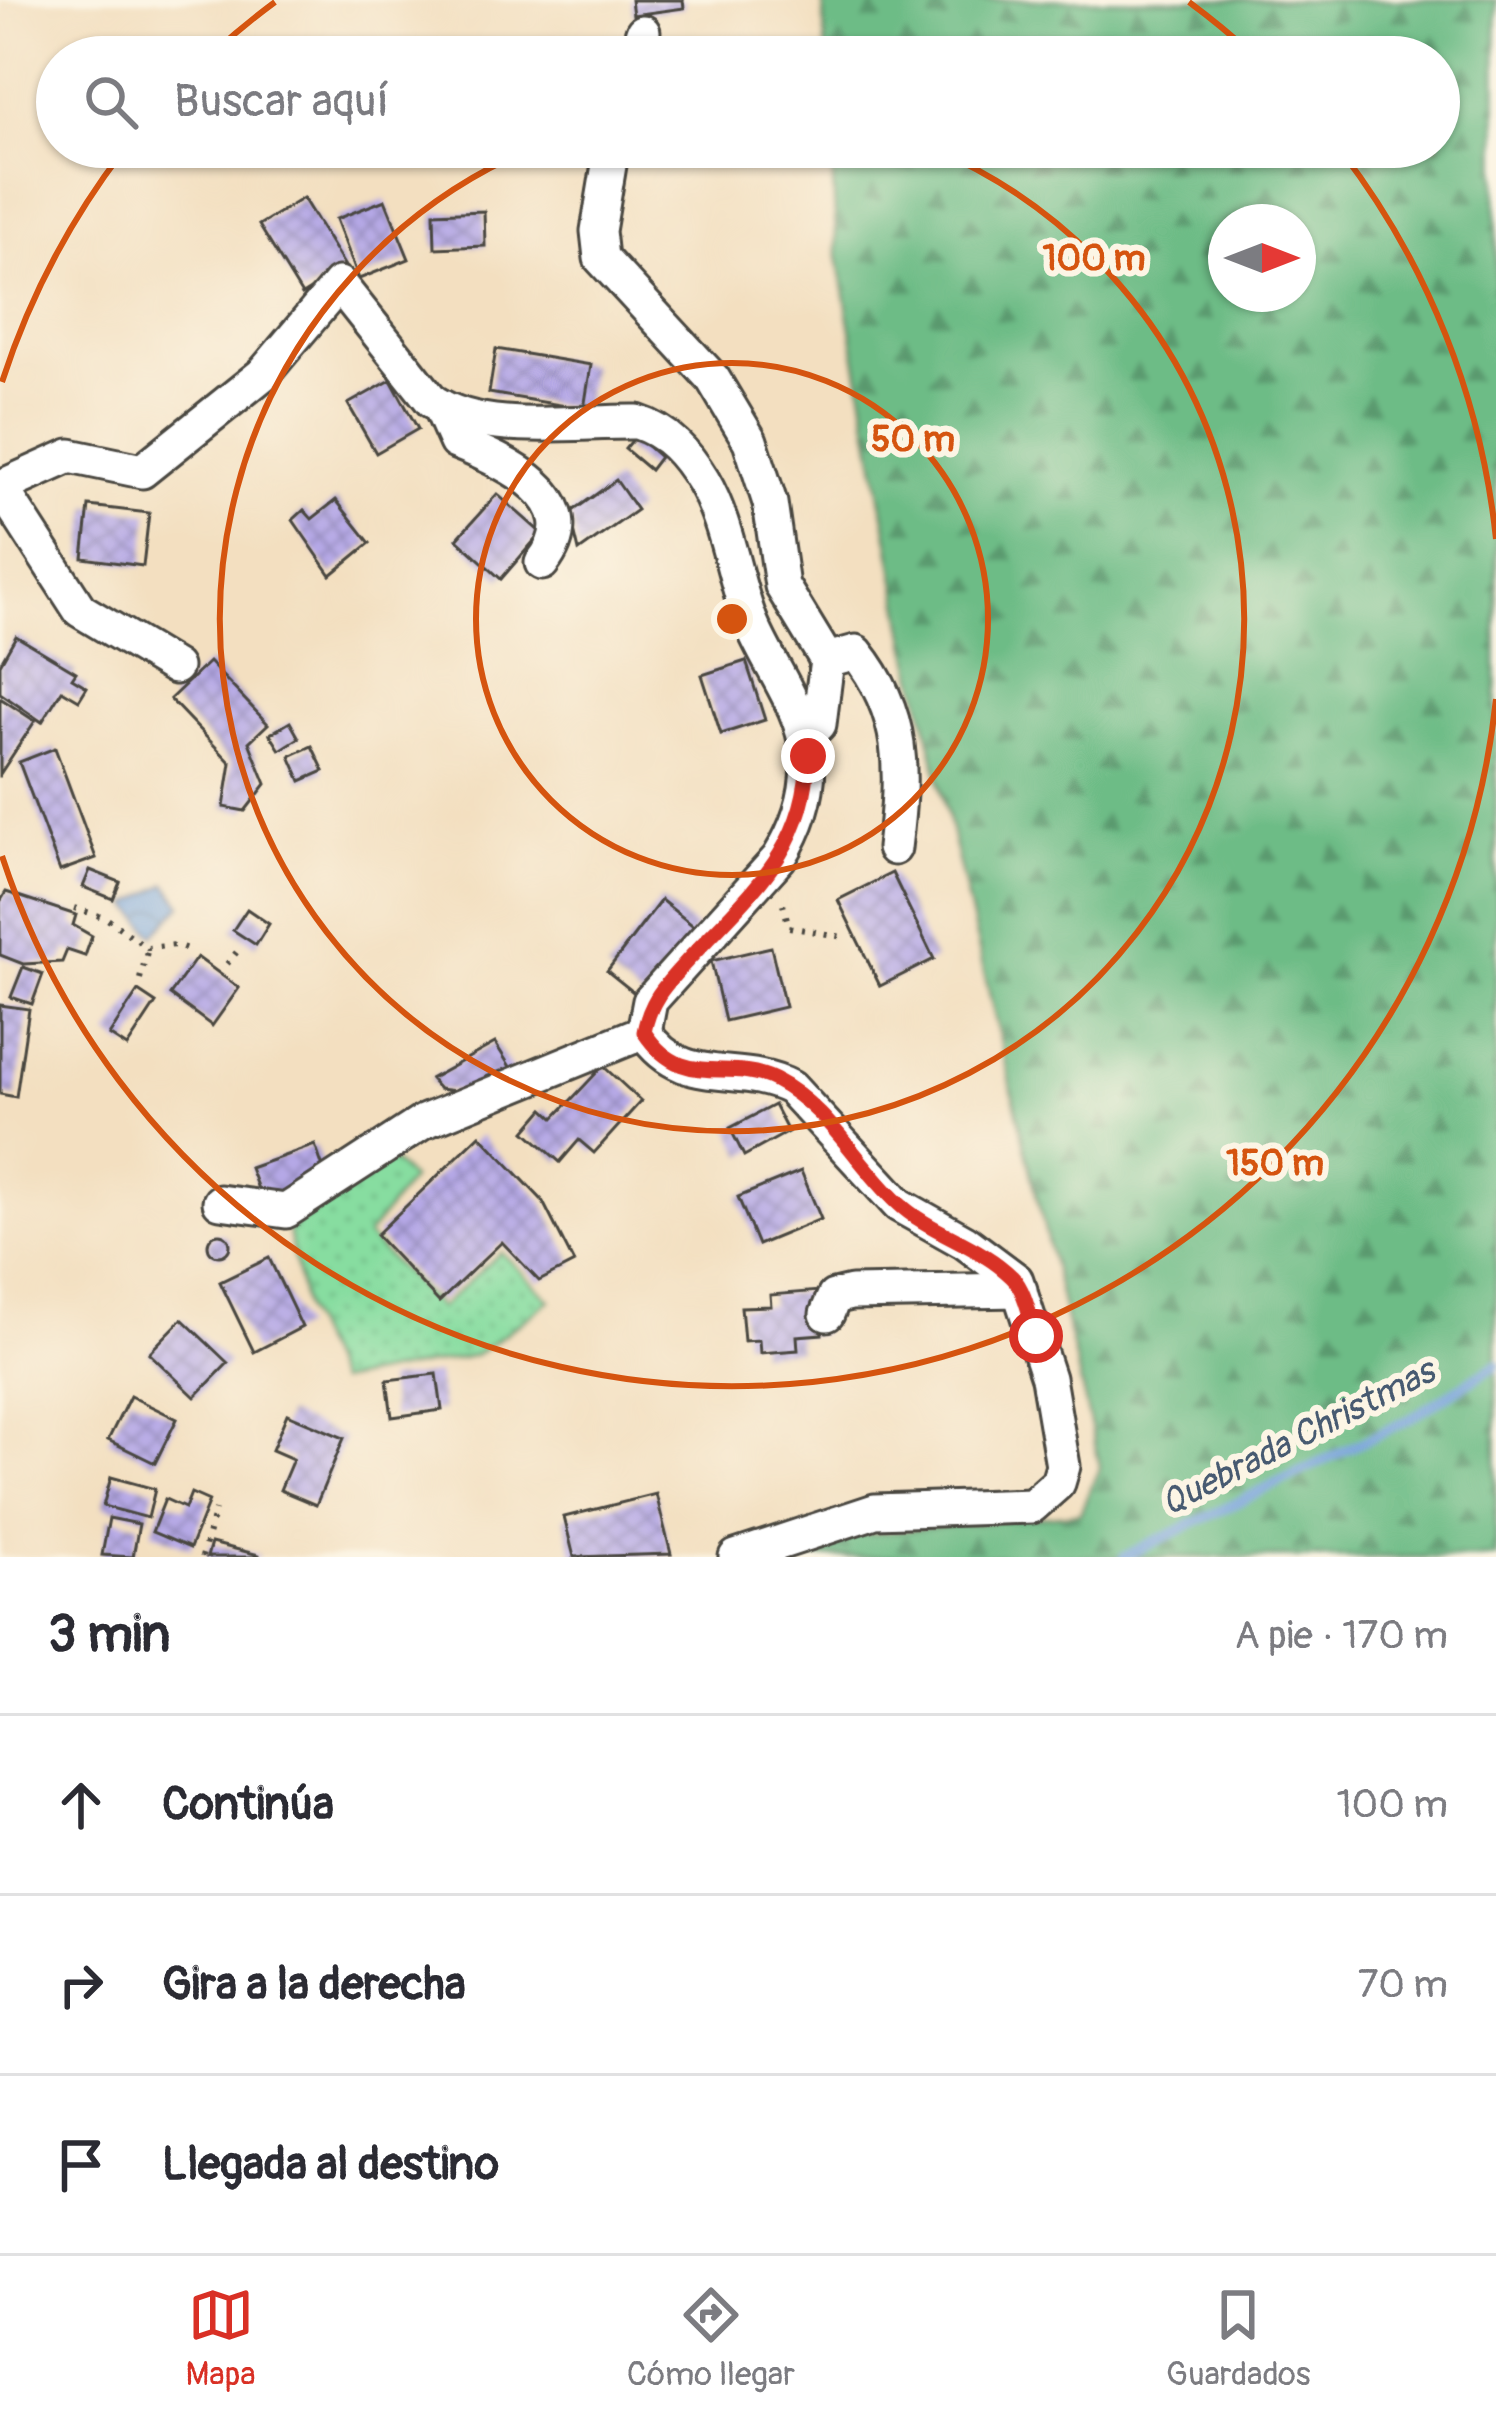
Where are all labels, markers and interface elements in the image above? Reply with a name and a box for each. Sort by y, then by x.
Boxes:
search box [36,36,1460,168]
icon: search [78,69,144,135]
text: Buscar aquí [174,74,389,130]
north arrow [1208,204,1316,312]
text: 100 m [1042,236,1146,281]
text: 50 m [871,417,955,462]
centre of rings [711,598,753,640]
route end [781,729,835,783]
text: 150 m [1226,1141,1324,1186]
route start [1009,1309,1063,1363]
water label: Quebrada Christmas [1153,1347,1446,1526]
text: 3 min [48,1603,170,1667]
text: A pie · 170 m [1235,1611,1448,1660]
icon: ahead [48,1772,114,1838]
text: Continúa [162,1777,334,1833]
text: 100 m [1336,1780,1448,1829]
icon: right [48,1952,114,2018]
text: Gira a la derecha [162,1957,466,2013]
text: 70 m [1358,1960,1448,2009]
icon: arrive [48,2132,114,2198]
text: Llegada al destino [162,2137,499,2193]
tab: Mapa [186,2282,256,2395]
tab: Cómo llegar [627,2282,795,2395]
tab: Guardados [1166,2282,1310,2395]

